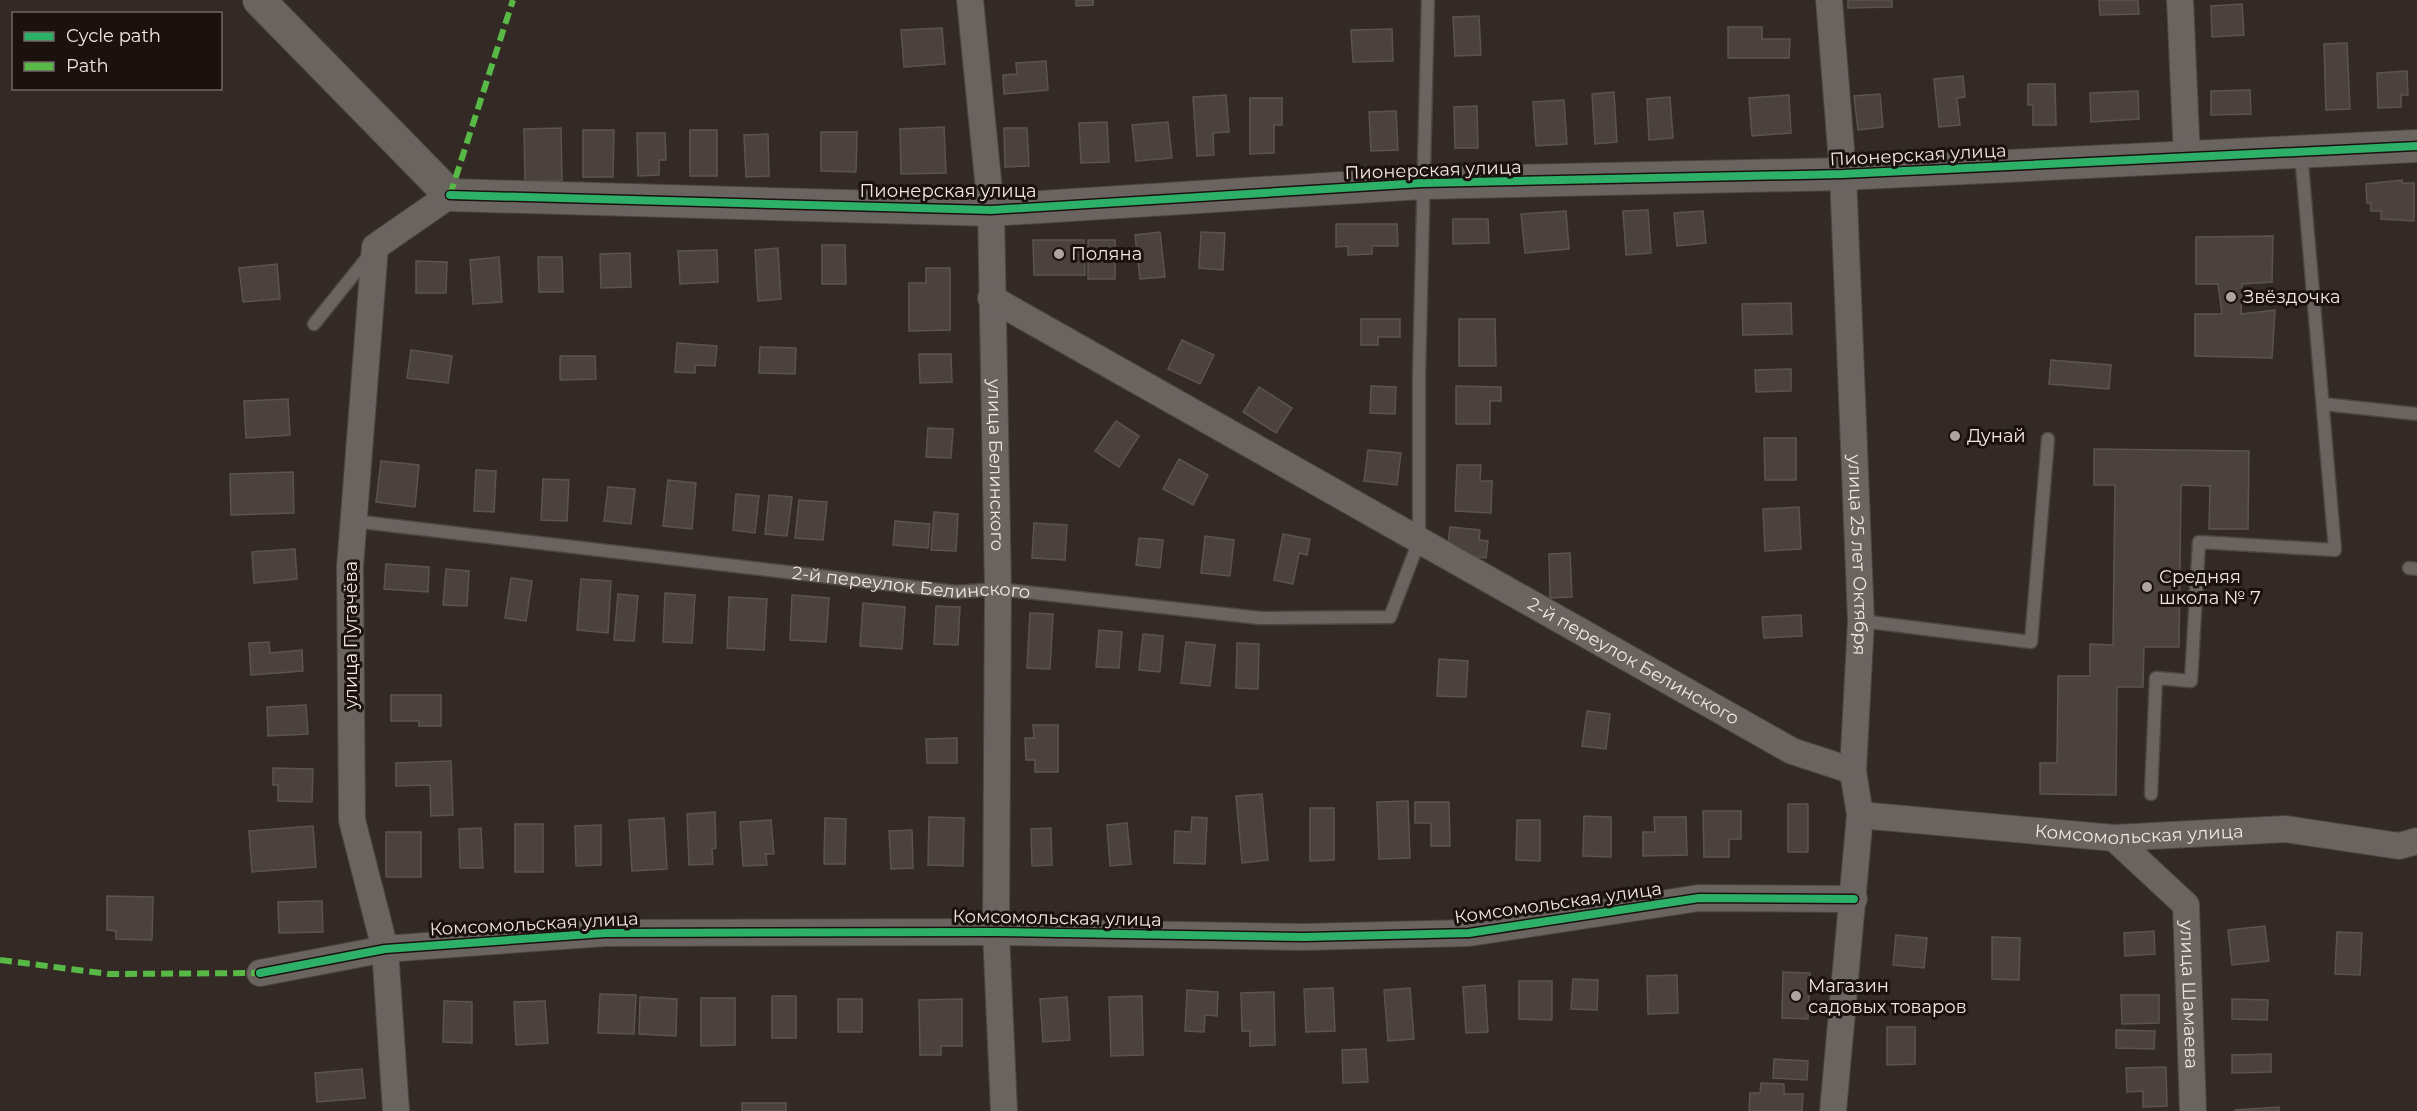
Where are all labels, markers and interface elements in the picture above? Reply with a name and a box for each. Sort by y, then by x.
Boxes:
legend [12,12,222,90]
text: Cycle path [66,25,161,47]
text: Path [66,55,109,77]
street label: Пионерская улица [1829,139,2007,171]
street label: Пионерская улица [1344,156,1522,184]
street label: Пионерская улица [859,180,1037,202]
place label: Поляна [1071,243,1142,265]
marker: Поляна [1052,247,1066,261]
place label: Звёздочка [2243,286,2341,308]
marker: Звёздочка [2224,290,2238,304]
street label: улица Белинского [983,378,1008,551]
place label: Дунай [1967,425,2026,447]
marker: Дунай [1948,429,1962,443]
street label: улица 25 лет Октября [1843,453,1872,656]
street label: улица Пугачёва [340,561,362,710]
street label: 2-й переулок Белинского [791,562,1032,604]
place label: Средняя школа № 7 [2159,566,2261,609]
marker: Средняя школа № 7 [2140,580,2154,594]
street label: 2-й переулок Белинского [1524,593,1743,730]
street label: Комсомольская улица [2034,820,2244,849]
street label: Комсомольская улица [1453,878,1663,928]
street label: Комсомольская улица [952,905,1162,931]
street label: Комсомольская улица [429,908,639,940]
street label: улица Шамаева [2175,919,2203,1069]
place label: Магазин садовых товаров [1808,975,1967,1018]
marker: Магазин садовых товаров [1789,989,1803,1003]

